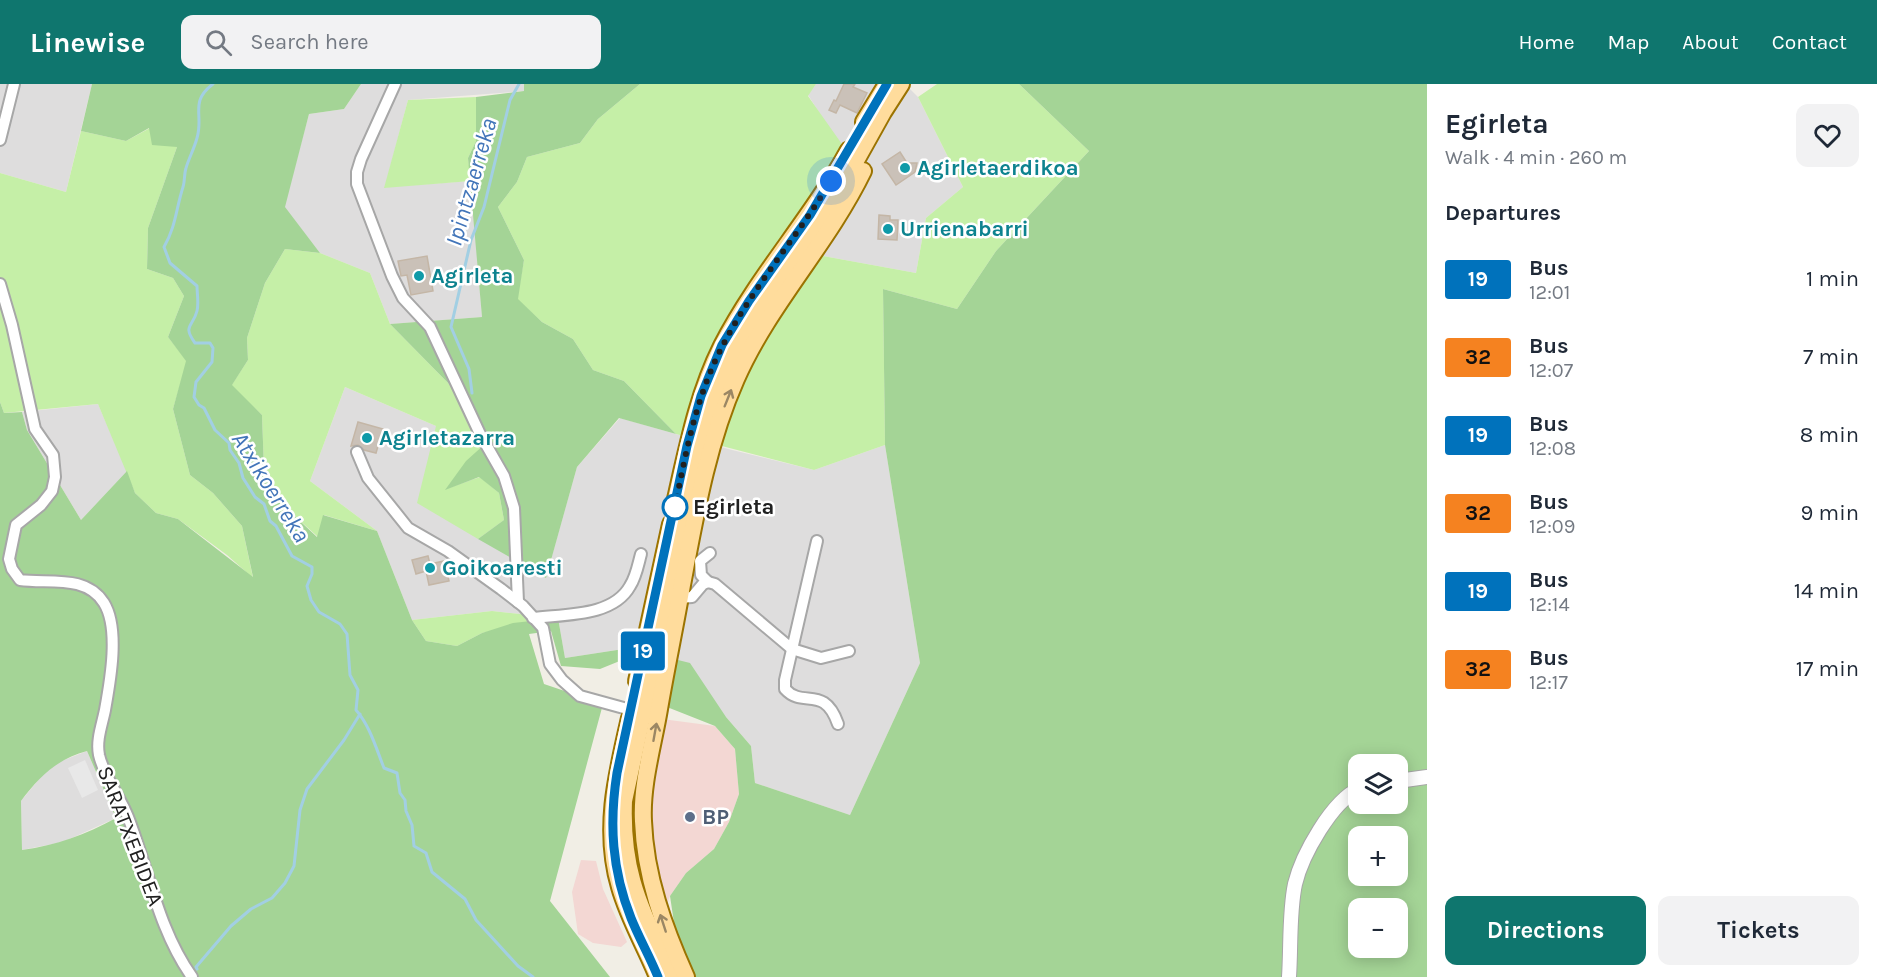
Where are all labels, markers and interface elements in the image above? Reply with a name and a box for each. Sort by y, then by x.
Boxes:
search box [181,15,601,69]
text: Linewise [30,26,145,59]
icon: search [202,26,235,59]
text: Search here [250,29,369,55]
text: Home [1519,30,1575,54]
text: Map [1608,30,1649,54]
text: About [1682,30,1739,54]
text: Contact [1772,30,1847,54]
button: heart [1796,104,1859,167]
text: Egirleta [1445,107,1549,140]
water label: Ipintzaerreka [439,115,503,249]
text: Walk · 4 min · 260 m [1445,146,1627,169]
place label: Agirletaerdikoa [917,155,1079,181]
marker: Agirletaerdikoa [898,161,912,175]
your location [816,166,846,196]
text: Departures [1445,200,1561,226]
place label: Urrienabarri [900,216,1029,242]
marker: Urrienabarri [881,222,895,236]
text: Bus [1529,255,1569,281]
place label: Agirleta [431,263,513,289]
text: 1 min [1806,266,1859,292]
text: 19 [1468,267,1488,291]
marker: Agirleta [412,269,426,283]
text: 12:01 [1529,281,1570,304]
text: Bus [1529,333,1569,359]
text: 7 min [1803,344,1859,370]
text: 32 [1465,345,1491,369]
text: 12:07 [1529,359,1573,382]
one-way arrow [723,389,734,408]
text: Bus [1529,411,1569,437]
text: 8 min [1800,422,1859,448]
text: 19 [1468,423,1488,447]
place label: Agirletazarra [379,425,515,451]
water label: Atxikoerreka [226,427,316,547]
marker: Agirletazarra [360,431,374,445]
text: 12:08 [1529,437,1576,460]
text: Bus [1529,489,1569,515]
marker: Egirleta [662,494,688,520]
place label: Egirleta [693,494,774,520]
text: 9 min [1801,500,1859,526]
text: 32 [1465,501,1491,525]
text: 12:09 [1529,515,1575,538]
place label: Goikoaresti [442,555,563,581]
marker: Goikoaresti [423,561,437,575]
text: Bus [1529,567,1569,593]
text: 14 min [1794,578,1859,604]
text: 19 [1468,579,1488,603]
text: 12:14 [1529,593,1570,616]
line badge: 19 [616,632,670,670]
text: 19 [633,639,653,663]
text: Bus [1529,645,1569,671]
text: 17 min [1796,656,1859,682]
text: 32 [1465,657,1491,681]
text: 12:17 [1529,671,1568,694]
one-way arrow [650,722,661,742]
map controls [1348,754,1408,958]
button: layers [1348,754,1408,814]
street label: SARATXEBIDEA [91,762,169,910]
place label: BP [702,804,729,830]
marker: BP [683,810,697,824]
button: + [1348,826,1408,886]
button: Directions [1445,896,1646,965]
button: Tickets [1658,896,1859,965]
button: − [1348,898,1408,958]
one-way arrow [657,914,668,933]

